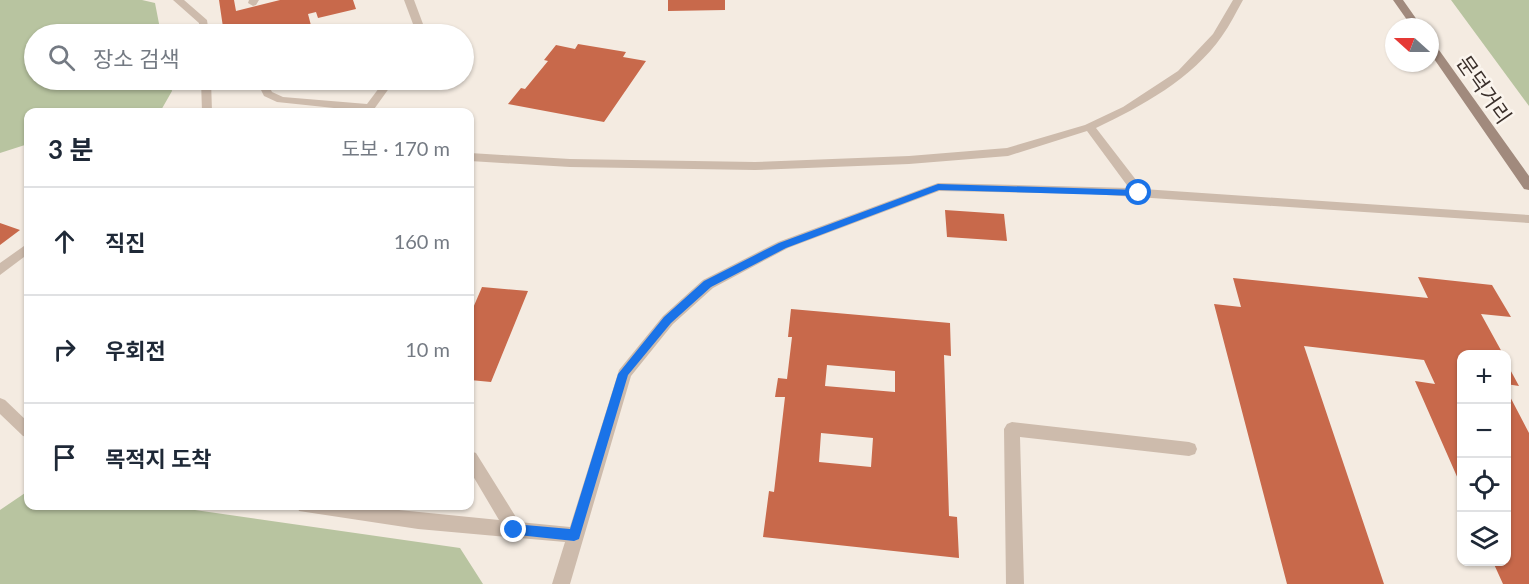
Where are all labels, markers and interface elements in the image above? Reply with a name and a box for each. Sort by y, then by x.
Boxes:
north arrow [1385,18,1439,72]
search box [24,24,474,90]
icon: search [45,41,78,74]
text: 장소 검색 [93,45,180,72]
street label: 문덕거리 [1453,50,1517,128]
text: 3 분 [48,133,93,165]
text: 도보 · 170 m [341,136,450,160]
route start [1125,179,1151,205]
icon: ahead [48,225,81,258]
text: 직진 [105,229,145,256]
text: 160 m [394,229,450,253]
icon: right [48,333,81,366]
text: 우회전 [105,337,166,364]
text: 10 m [405,337,450,361]
map controls [1457,350,1511,566]
button: + [1457,350,1511,404]
button: − [1457,404,1511,458]
icon: arrive [48,441,81,474]
text: 목적지 도착 [105,445,212,472]
button: locate [1457,458,1511,512]
button: layers [1457,512,1511,566]
route end [500,516,526,542]

